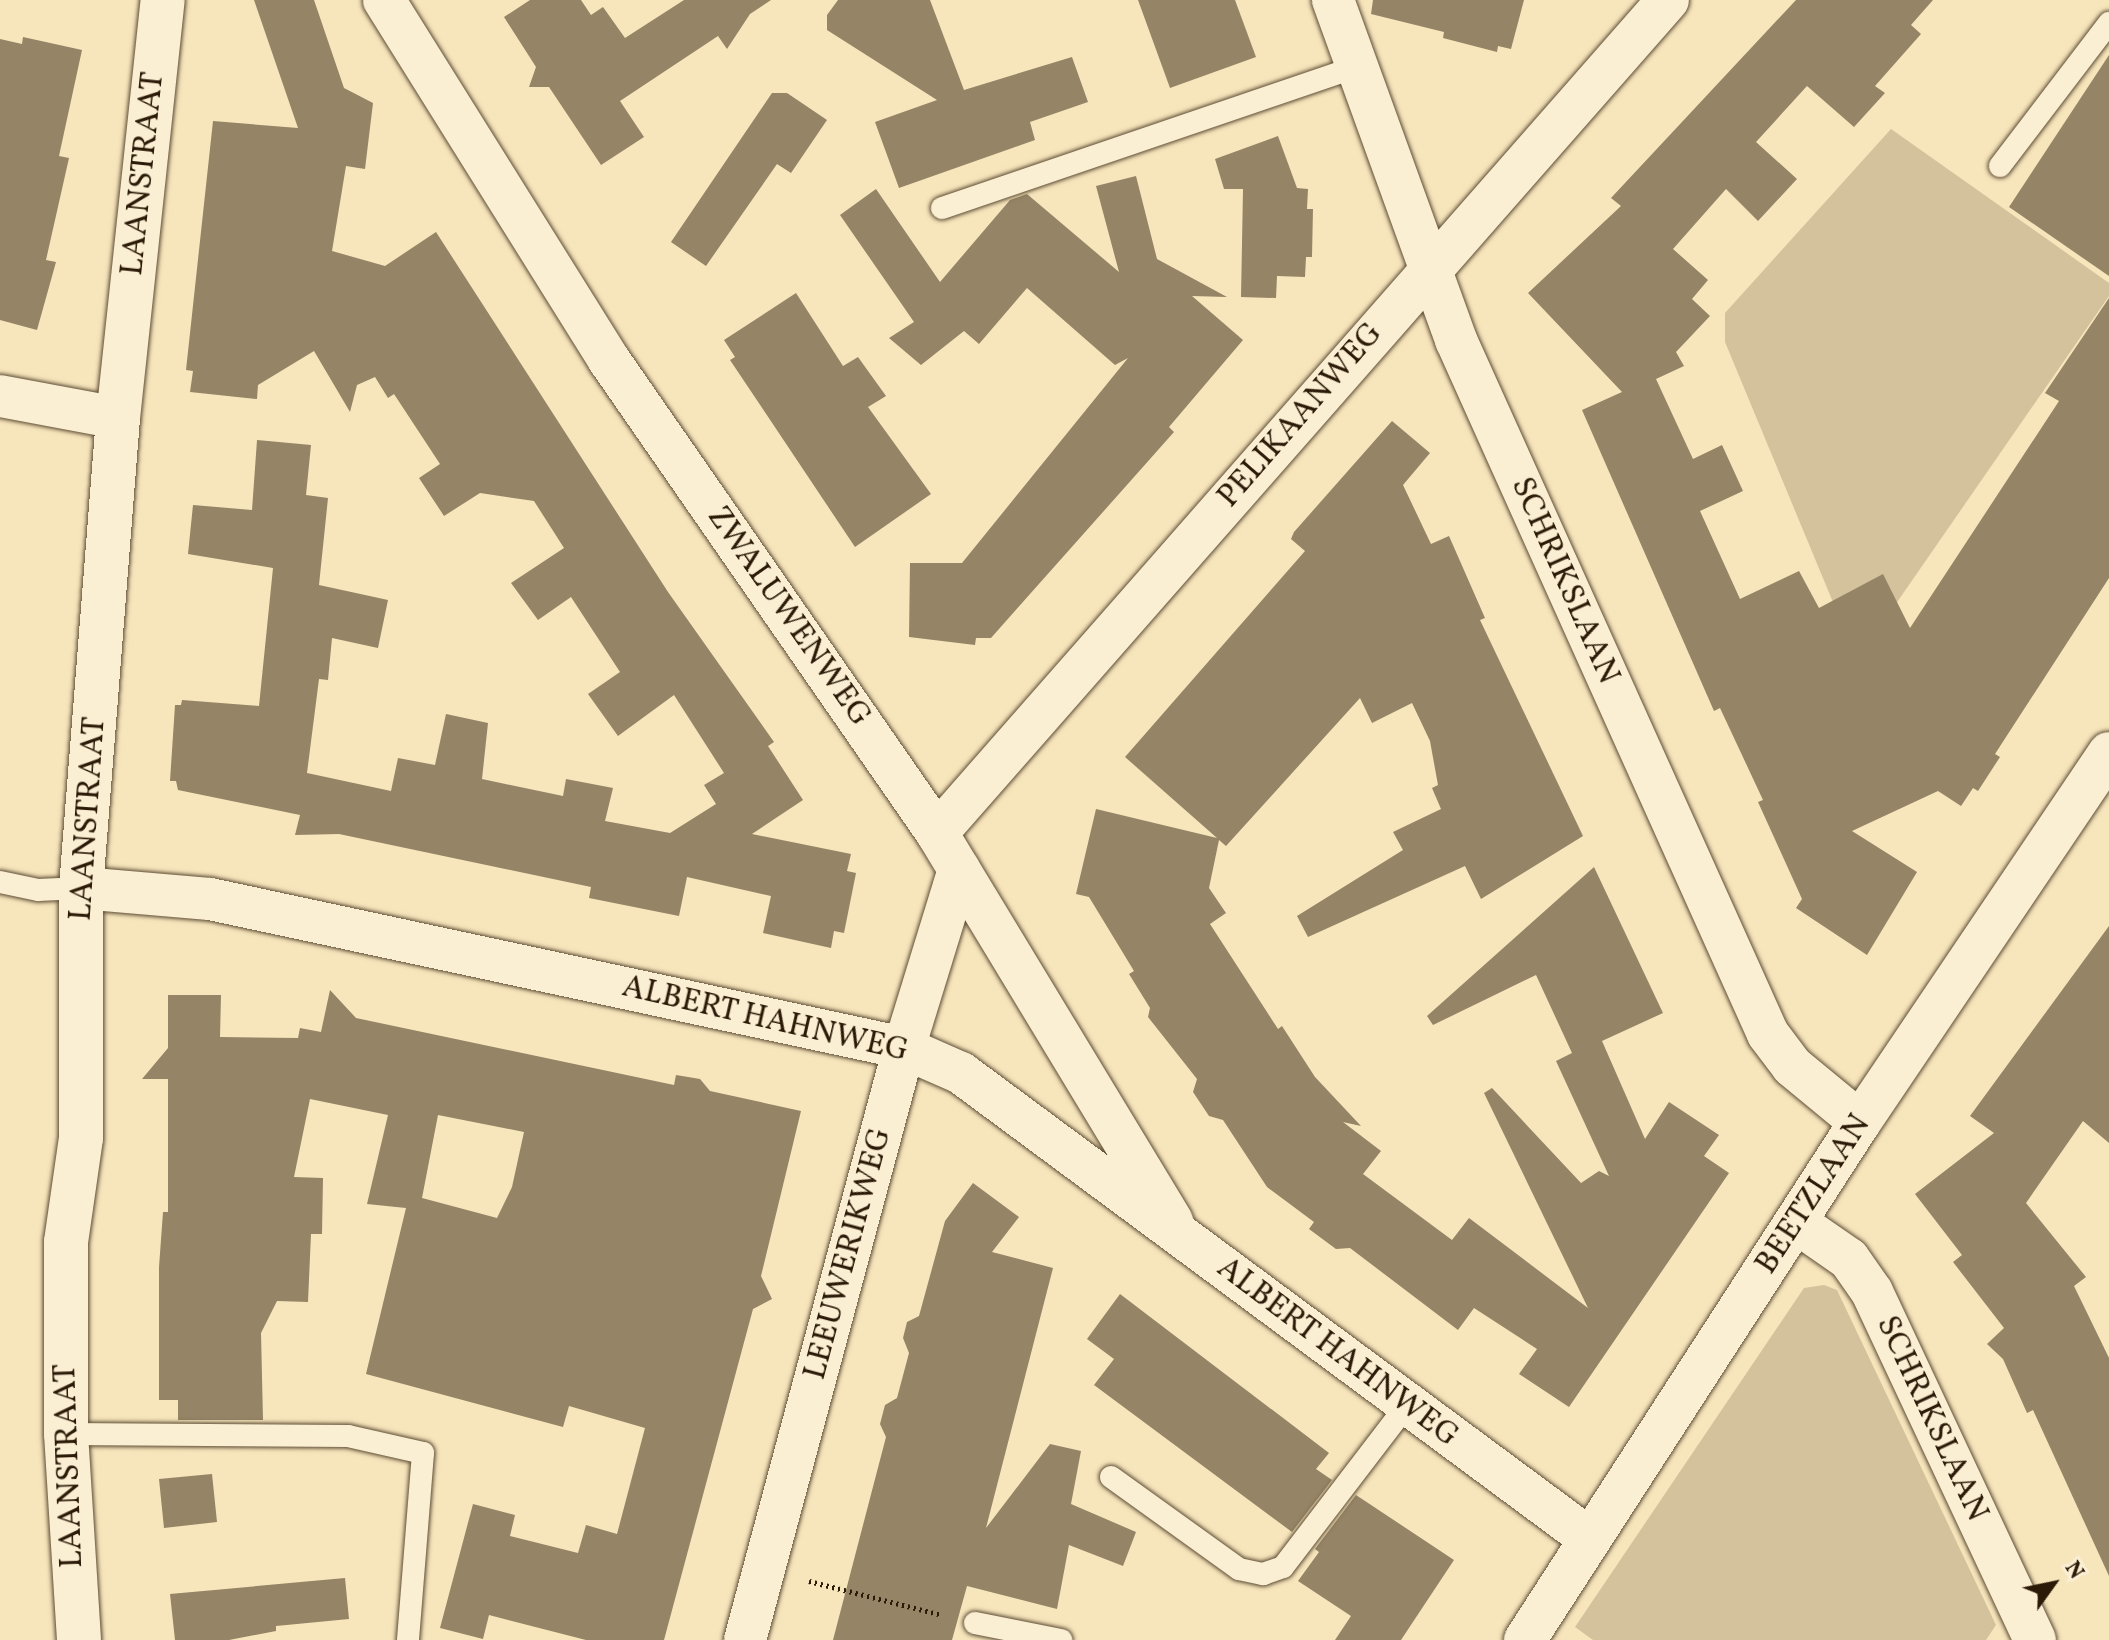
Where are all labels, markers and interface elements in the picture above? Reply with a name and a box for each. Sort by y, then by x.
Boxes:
street label: LAANSTRAAT [114,70,174,278]
street label: PELIKAANWEG [1210,316,1392,516]
street label: SCHRIKSLAAN [1501,472,1627,690]
street label: ZWALUWENWEG [698,500,878,734]
street label: LAANSTRAAT [63,716,115,922]
street label: ALBERT HAHNWEG [618,968,912,1072]
street label: BEETZLAAN [1748,1108,1880,1282]
street label: LEEUWERIKWEG [797,1124,901,1384]
street label: ALBERT HAHNWEG [1208,1249,1466,1457]
street label: SCHRIKSLAAN [1867,1310,1995,1528]
street label: LAANSTRAAT [47,1363,93,1569]
north arrow [2013,1544,2093,1624]
text: N [2056,1556,2091,1586]

